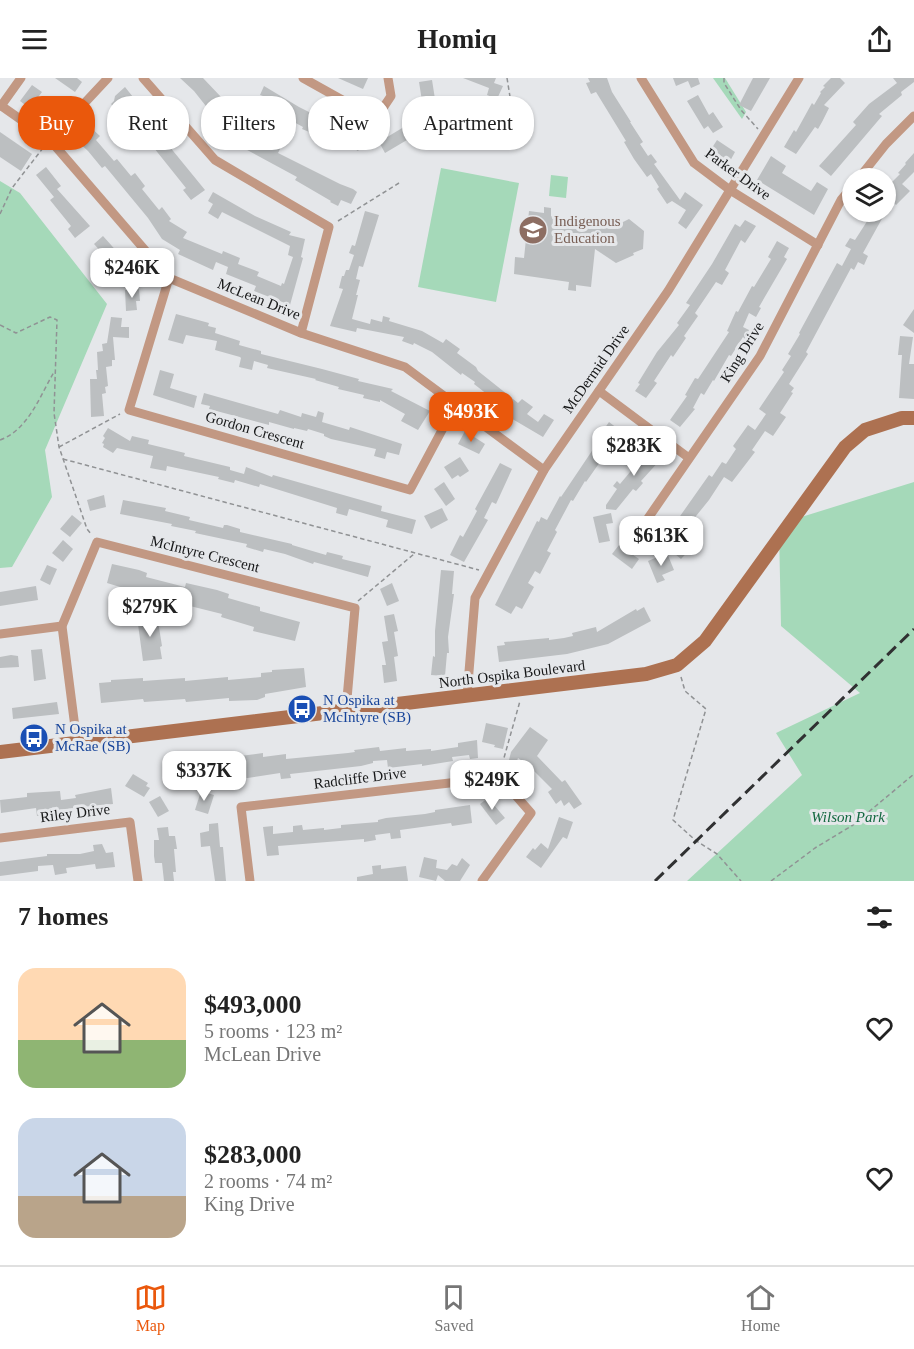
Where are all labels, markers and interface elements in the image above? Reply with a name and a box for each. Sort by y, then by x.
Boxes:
icon: menu [18,23,51,56]
icon: share [863,23,896,56]
text: Homiq [417,24,497,54]
chip: Buy [18,96,95,150]
chip: Rent [107,96,189,150]
chip: Filters [201,96,296,150]
chip: New [308,96,390,150]
chip: Apartment [402,96,534,150]
street label: Parker Drive [702,145,774,203]
map controls [842,168,896,222]
button: layers [842,168,896,222]
place label: Indigenous Education [554,213,621,246]
school or university icon: Indigenous Education [517,214,549,246]
pin: $246K [90,248,174,299]
text: $246K [104,256,160,278]
street label: McLean Drive [215,275,303,323]
street label: King Drive [717,319,767,385]
street label: McDermid Drive [560,322,632,416]
pin: $493K [429,392,513,443]
text: $493K [443,400,499,422]
street label: Gordon Crescent [204,408,307,452]
pin: $283K [592,426,676,477]
text: $283K [606,434,662,456]
pin: $613K [619,516,703,567]
text: $613K [633,524,689,546]
street label: McIntyre Crescent [149,533,262,576]
pin: $279K [108,587,192,638]
text: $279K [122,595,178,617]
street label: North Ospika Boulevard [438,657,587,691]
place label: N Ospika at McIntyre (SB) [323,692,411,726]
bus stop icon: N Ospika at McIntyre (SB) [286,693,318,725]
place label: N Ospika at McRae (SB) [55,721,130,755]
bus stop icon: N Ospika at McRae (SB) [18,722,50,754]
pin: $337K [162,751,246,802]
text: $337K [176,759,232,781]
pin: $249K [450,760,534,811]
street label: Radcliffe Drive [313,764,408,792]
text: $249K [464,768,520,790]
street label: Riley Drive [39,801,111,825]
park label: Wilson Park [811,809,885,825]
icon: filters [863,901,896,934]
text: 7 homes [18,902,108,931]
text: $493,000 [204,990,302,1019]
icon: home [66,992,138,1064]
icon: heart [863,1012,896,1045]
text: 5 rooms · 123 m² [204,1020,342,1042]
text: McLean Drive [204,1043,321,1065]
text: $283,000 [204,1140,302,1169]
icon: home [66,1142,138,1214]
icon: heart [863,1162,896,1195]
text: 2 rooms · 74 m² [204,1170,332,1192]
text: King Drive [204,1193,295,1215]
tab: Map [134,1281,167,1335]
tab: Saved [434,1281,474,1335]
tab: Home [741,1281,780,1335]

